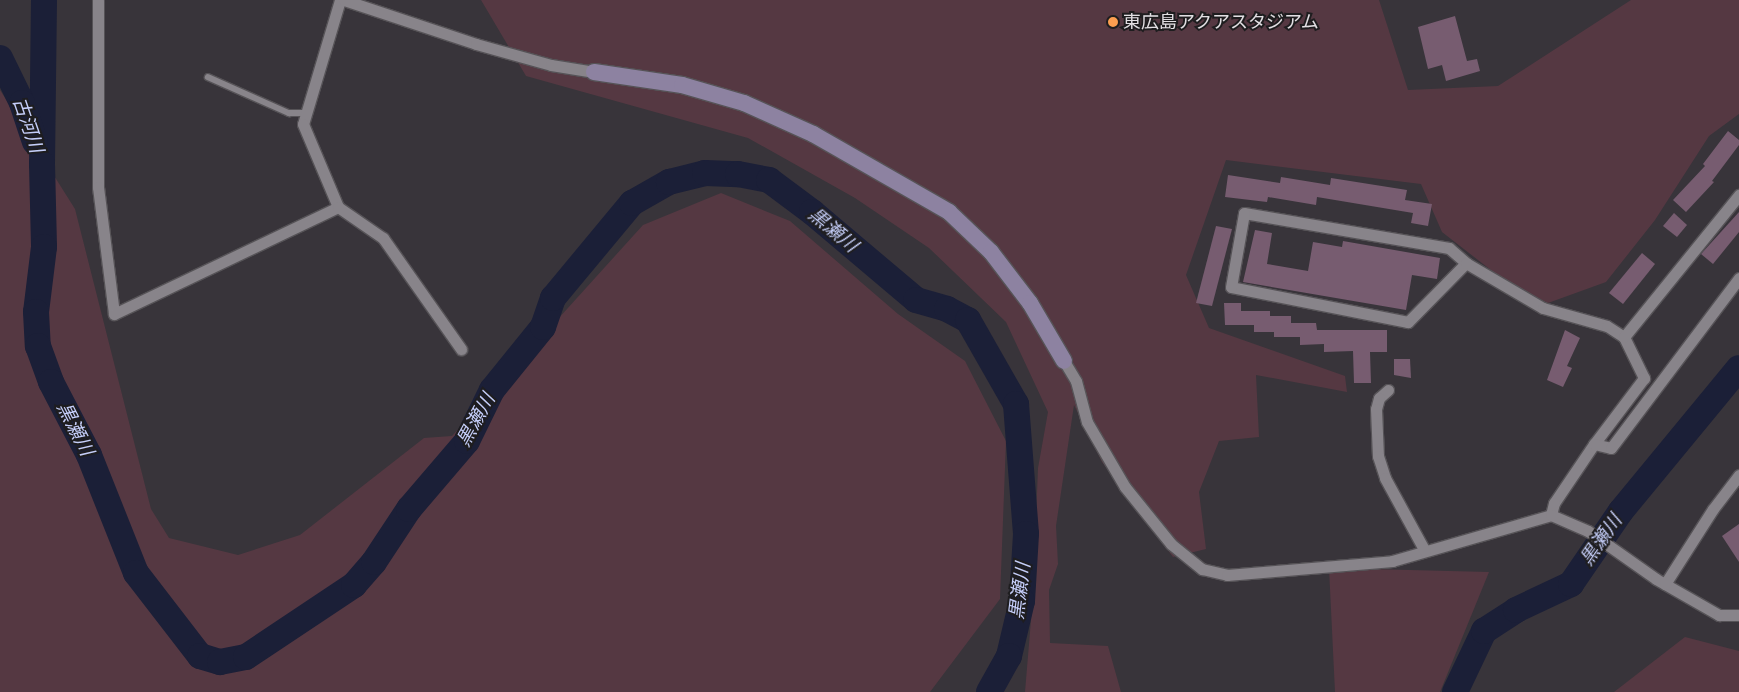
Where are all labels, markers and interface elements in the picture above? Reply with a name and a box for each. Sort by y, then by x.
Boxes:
place label: 東広島アクアスタジアム [1123,11,1321,33]
marker: 東広島アクアスタジアム [1107,16,1119,28]
water label: 古河川 [8,94,48,156]
water label: 黒瀬川 [804,203,862,257]
water label: 黒瀬川 [452,390,500,450]
water label: 黒瀬川 [52,398,98,460]
water label: 黒瀬川 [1575,510,1627,570]
water label: 黒瀬川 [1005,561,1035,621]

